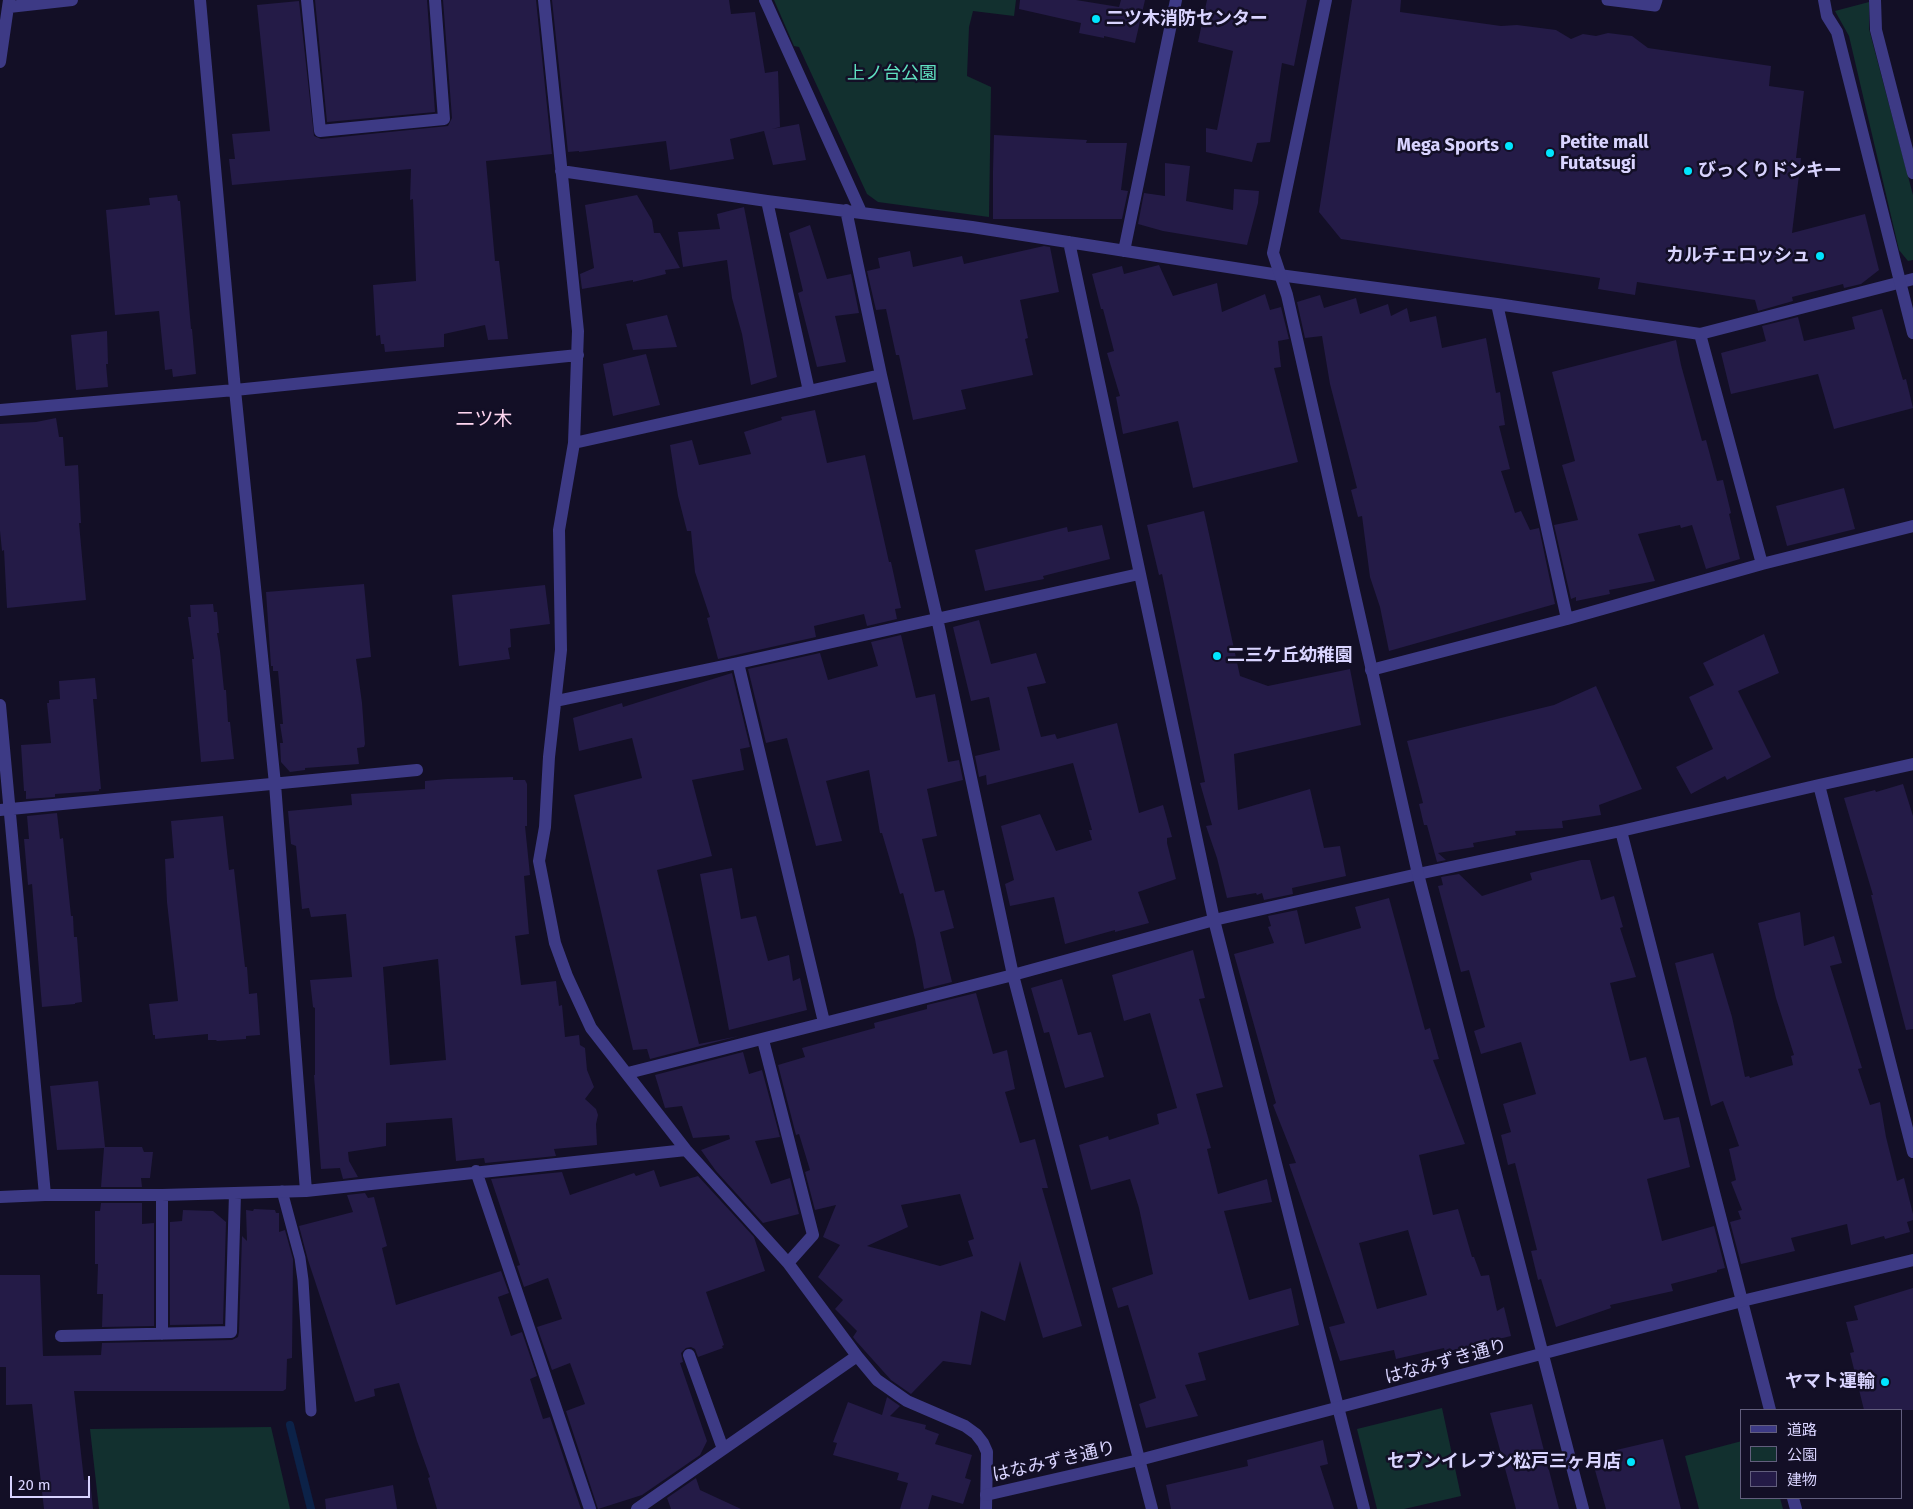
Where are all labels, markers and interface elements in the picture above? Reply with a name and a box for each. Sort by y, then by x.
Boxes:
place label: 二ツ木消防センター [1106,8,1268,30]
marker: 二ツ木消防センター [1090,13,1102,25]
park label: 上ノ台公園 [847,63,937,85]
place label: Petite mall Futatsugi [1560,132,1649,174]
place label: Mega Sports [1397,135,1499,157]
marker: Mega Sports [1503,140,1515,152]
marker: Petite mall Futatsugi [1544,147,1556,159]
place label: びっくりドンキー [1698,160,1842,182]
marker: びっくりドンキー [1682,165,1694,177]
place label: カルチェロッシュ [1666,245,1810,267]
marker: カルチェロッシュ [1814,250,1826,262]
district label: 二ツ木 [456,409,512,431]
place label: 二三ケ丘幼稚園 [1227,645,1353,667]
marker: 二三ケ丘幼稚園 [1211,650,1223,662]
street label: はなみずき通り [1382,1335,1510,1389]
place label: ヤマト運輸 [1785,1371,1875,1393]
marker: ヤマト運輸 [1879,1376,1891,1388]
legend [1740,1409,1903,1499]
text: 道路 [1787,1421,1817,1439]
street label: はなみずき通り [990,1437,1118,1487]
text: 公園 [1787,1446,1817,1464]
place label: セブンイレブン松戸三ヶ月店 [1387,1451,1621,1473]
marker: セブンイレブン松戸三ヶ月店 [1625,1456,1637,1468]
scale bar [12,1466,92,1498]
text: 建物 [1787,1471,1817,1489]
text: 20 m [18,1476,51,1494]

